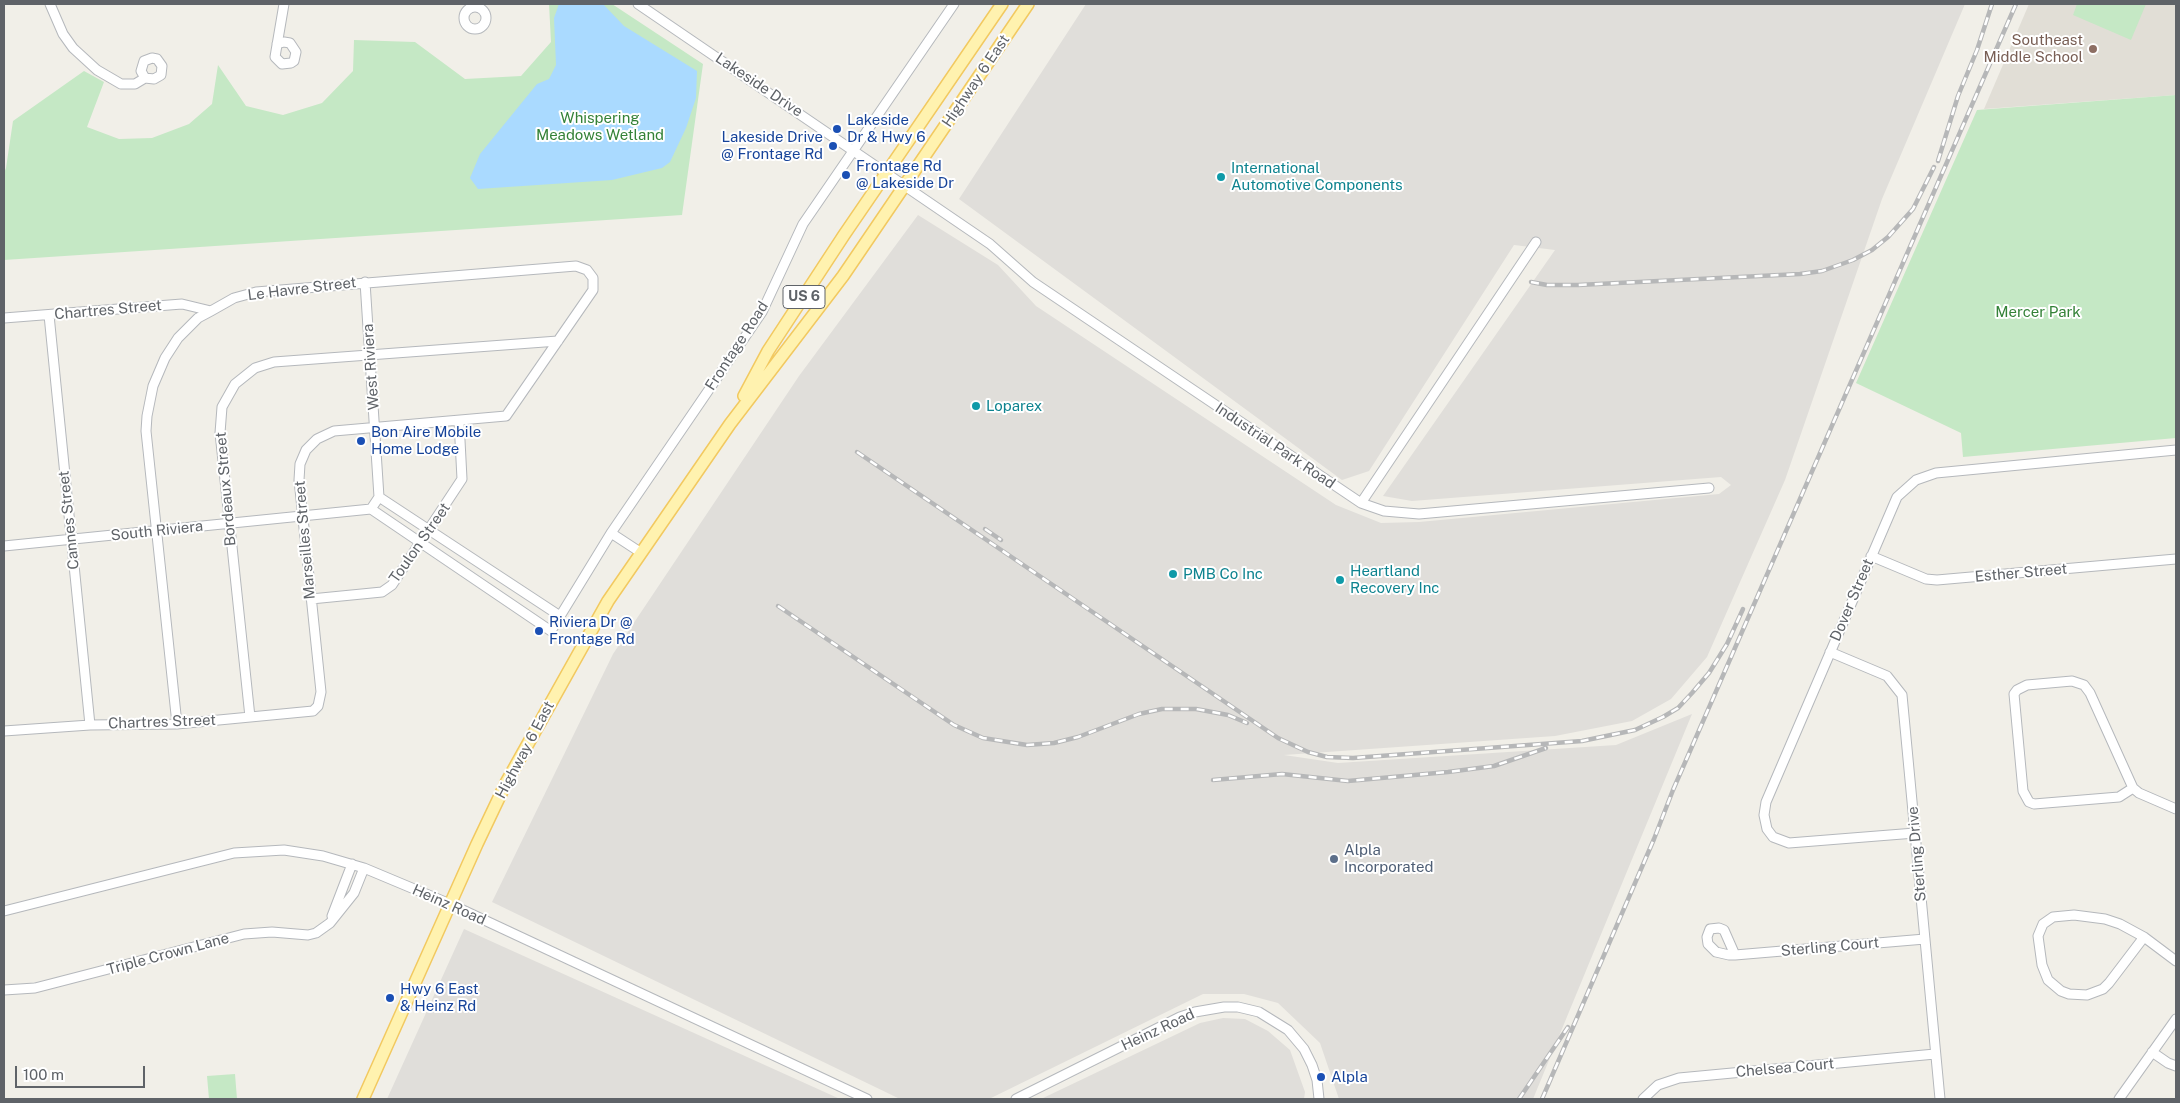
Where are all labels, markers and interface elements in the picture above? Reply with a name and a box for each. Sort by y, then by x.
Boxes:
street label: Highway 6 East [938,31,1014,131]
place label: Southeast Middle School [1983,31,2083,66]
marker: Southeast Middle School [2087,43,2099,55]
street label: Lakeside Drive [712,49,806,121]
park label: Whispering Meadows Wetland [536,109,664,144]
place label: Lakeside Dr & Hwy 6 [847,111,926,146]
marker: Lakeside Dr & Hwy 6 [831,123,843,135]
place label: Lakeside Drive @ Frontage Rd [721,128,823,163]
marker: Lakeside Drive @ Frontage Rd [827,140,839,152]
place label: Frontage Rd @ Lakeside Dr [856,157,954,192]
place label: International Automotive Components [1231,159,1403,194]
marker: Frontage Rd @ Lakeside Dr [840,169,852,181]
marker: International Automotive Components [1215,171,1227,183]
street label: Le Havre Street [247,273,357,305]
road number: US 6 [783,286,825,308]
street label: Chartres Street [53,296,163,324]
street label: Frontage Road [702,298,772,394]
park label: Mercer Park [1995,303,2081,321]
street label: West Riviera [359,323,383,411]
place label: Loparex [986,397,1042,415]
street label: Industrial Park Road [1212,399,1338,493]
marker: Loparex [970,400,982,412]
place label: Bon Aire Mobile Home Lodge [371,423,481,458]
street label: Bordeaux Street [212,431,240,547]
marker: Bon Aire Mobile Home Lodge [355,435,367,447]
street label: Cannes Street [55,470,83,570]
street label: Marseilles Street [291,480,319,600]
street label: Toulon Street [386,499,454,587]
street label: South Riviera [110,517,204,545]
street label: Dover Street [1827,556,1877,644]
street label: Esther Street [1974,560,2068,586]
place label: Heartland Recovery Inc [1350,562,1440,597]
place label: PMB Co Inc [1183,565,1263,583]
marker: PMB Co Inc [1167,568,1179,580]
marker: Heartland Recovery Inc [1334,574,1346,586]
place label: Riviera Dr @ Frontage Rd [549,613,635,648]
marker: Riviera Dr @ Frontage Rd [533,625,545,637]
street label: Highway 6 East [492,698,558,802]
street label: Chartres Street [108,711,216,733]
street label: Sterling Drive [1904,806,1930,902]
place label: Alpla Incorporated [1344,841,1433,876]
marker: Alpla Incorporated [1328,853,1340,865]
street label: Heinz Road [409,881,489,929]
street label: Triple Crown Lane [105,929,231,979]
street label: Sterling Court [1780,934,1880,960]
place label: Hwy 6 East & Heinz Rd [400,980,479,1015]
marker: Hwy 6 East & Heinz Rd [384,992,396,1004]
street label: Heinz Road [1119,1005,1197,1055]
street label: Chelsea Court [1735,1055,1835,1081]
scale bar [18,1056,148,1088]
text: 100 m [23,1066,64,1083]
place label: Alpla [1331,1068,1368,1086]
marker: Alpla [1315,1071,1327,1083]

